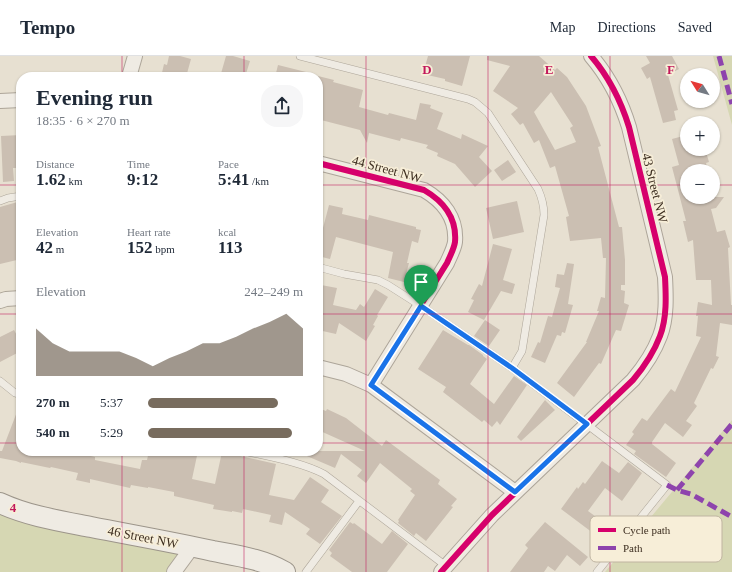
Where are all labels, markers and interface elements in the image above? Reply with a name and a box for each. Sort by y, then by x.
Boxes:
text: Tempo [20,17,75,38]
text: Map [550,20,575,35]
text: Directions [597,20,656,35]
text: Saved [678,20,712,35]
text: D [422,62,432,77]
text: E [545,62,553,77]
text: F [667,62,675,77]
north arrow [680,68,720,108]
map controls [680,68,720,204]
text: Evening run [36,85,153,110]
button: share [261,85,303,127]
text: 18:35 · 6 × 270 m [36,113,130,128]
button: + [680,116,720,156]
street label: 43 Street NW [639,152,671,225]
street label: 44 Street NW [351,153,424,186]
text: Distance [36,158,74,170]
text: Time [127,158,150,170]
text: Pace [218,158,239,170]
button: − [680,164,720,204]
text: 1.62 [36,170,66,189]
text: 9:12 [127,170,158,189]
text: 5:41 [218,170,249,189]
text: km [66,175,83,187]
text: /km [249,175,269,187]
text: Elevation [36,226,78,238]
text: Heart rate [127,226,171,238]
text: kcal [218,226,236,238]
text: 42 [36,238,53,257]
text: 152 [127,238,153,257]
text: 113 [218,238,243,257]
text: m [53,243,64,255]
text: bpm [153,243,175,255]
pin [404,265,438,306]
icon: arrive [410,271,432,293]
text: Elevation [36,284,86,299]
text: 242–249 m [244,284,303,299]
text: 270 m [36,395,70,410]
text: 5:37 [100,395,123,410]
text: 540 m [36,425,70,440]
text: 5:29 [100,425,123,440]
text: 4 [10,500,17,515]
legend [590,516,722,562]
street label: 46 Street NW [106,523,180,551]
text: Cycle path [623,524,671,536]
text: Path [623,542,643,554]

